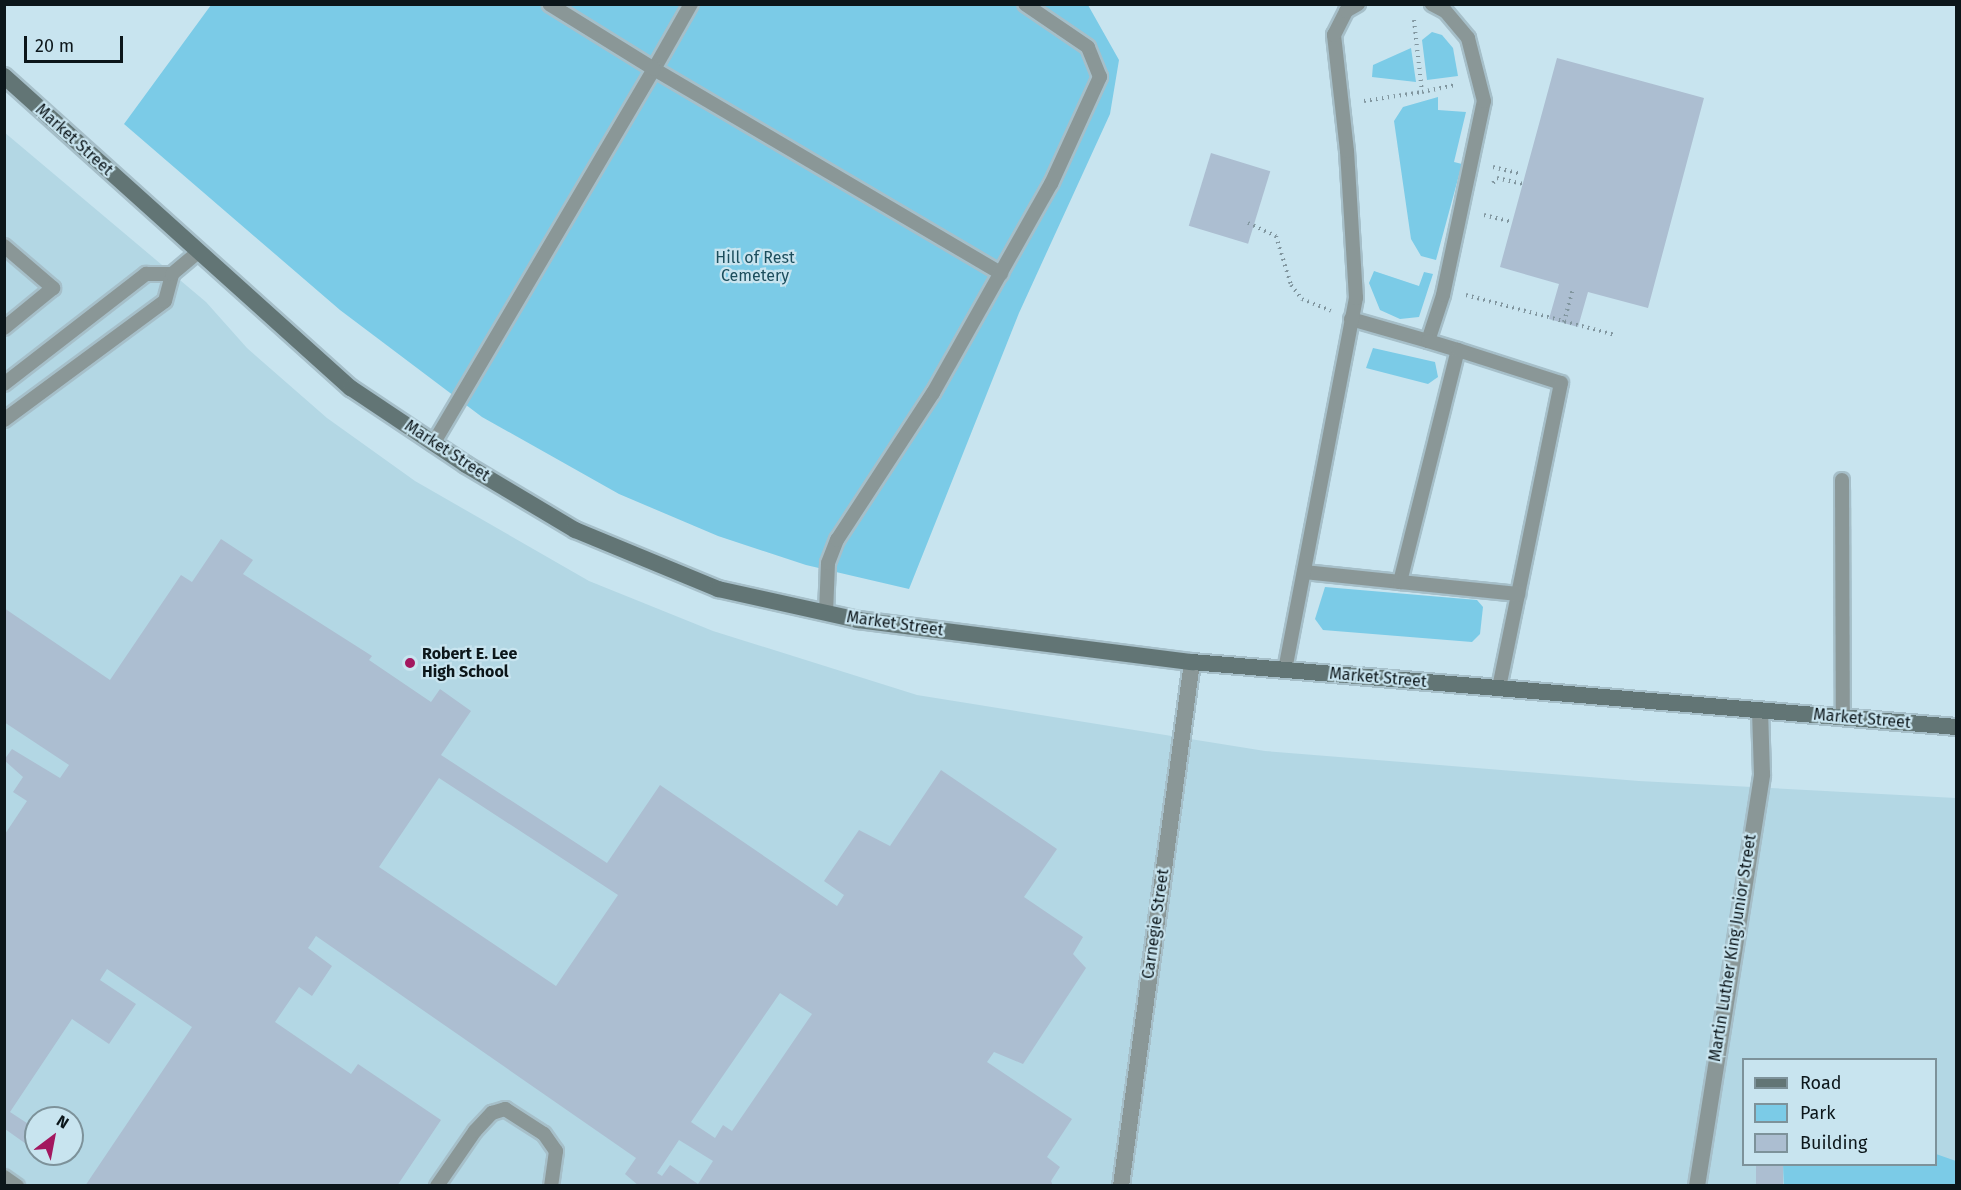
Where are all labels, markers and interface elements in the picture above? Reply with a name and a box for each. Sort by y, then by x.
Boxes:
scale bar [27,24,126,62]
text: 20 m [35,35,74,57]
street label: Market Street [31,100,117,180]
park label: Hill of Rest Cemetery [715,248,795,286]
street label: Market Street [401,416,493,486]
street label: Market Street [845,608,945,640]
place label: Robert E. Lee High School [422,644,517,682]
marker: Robert E. Lee High School [403,656,417,670]
street label: Market Street [1329,664,1427,692]
street label: Market Street [1813,705,1911,733]
street label: Martin Luther King Junior Street [1706,833,1760,1063]
street label: Carnegie Street [1139,868,1173,980]
legend [1742,1058,1937,1166]
text: Road [1800,1072,1842,1094]
text: Park [1800,1102,1835,1124]
north arrow [24,1106,84,1166]
text: N [53,1111,72,1133]
text: Building [1800,1132,1867,1154]

